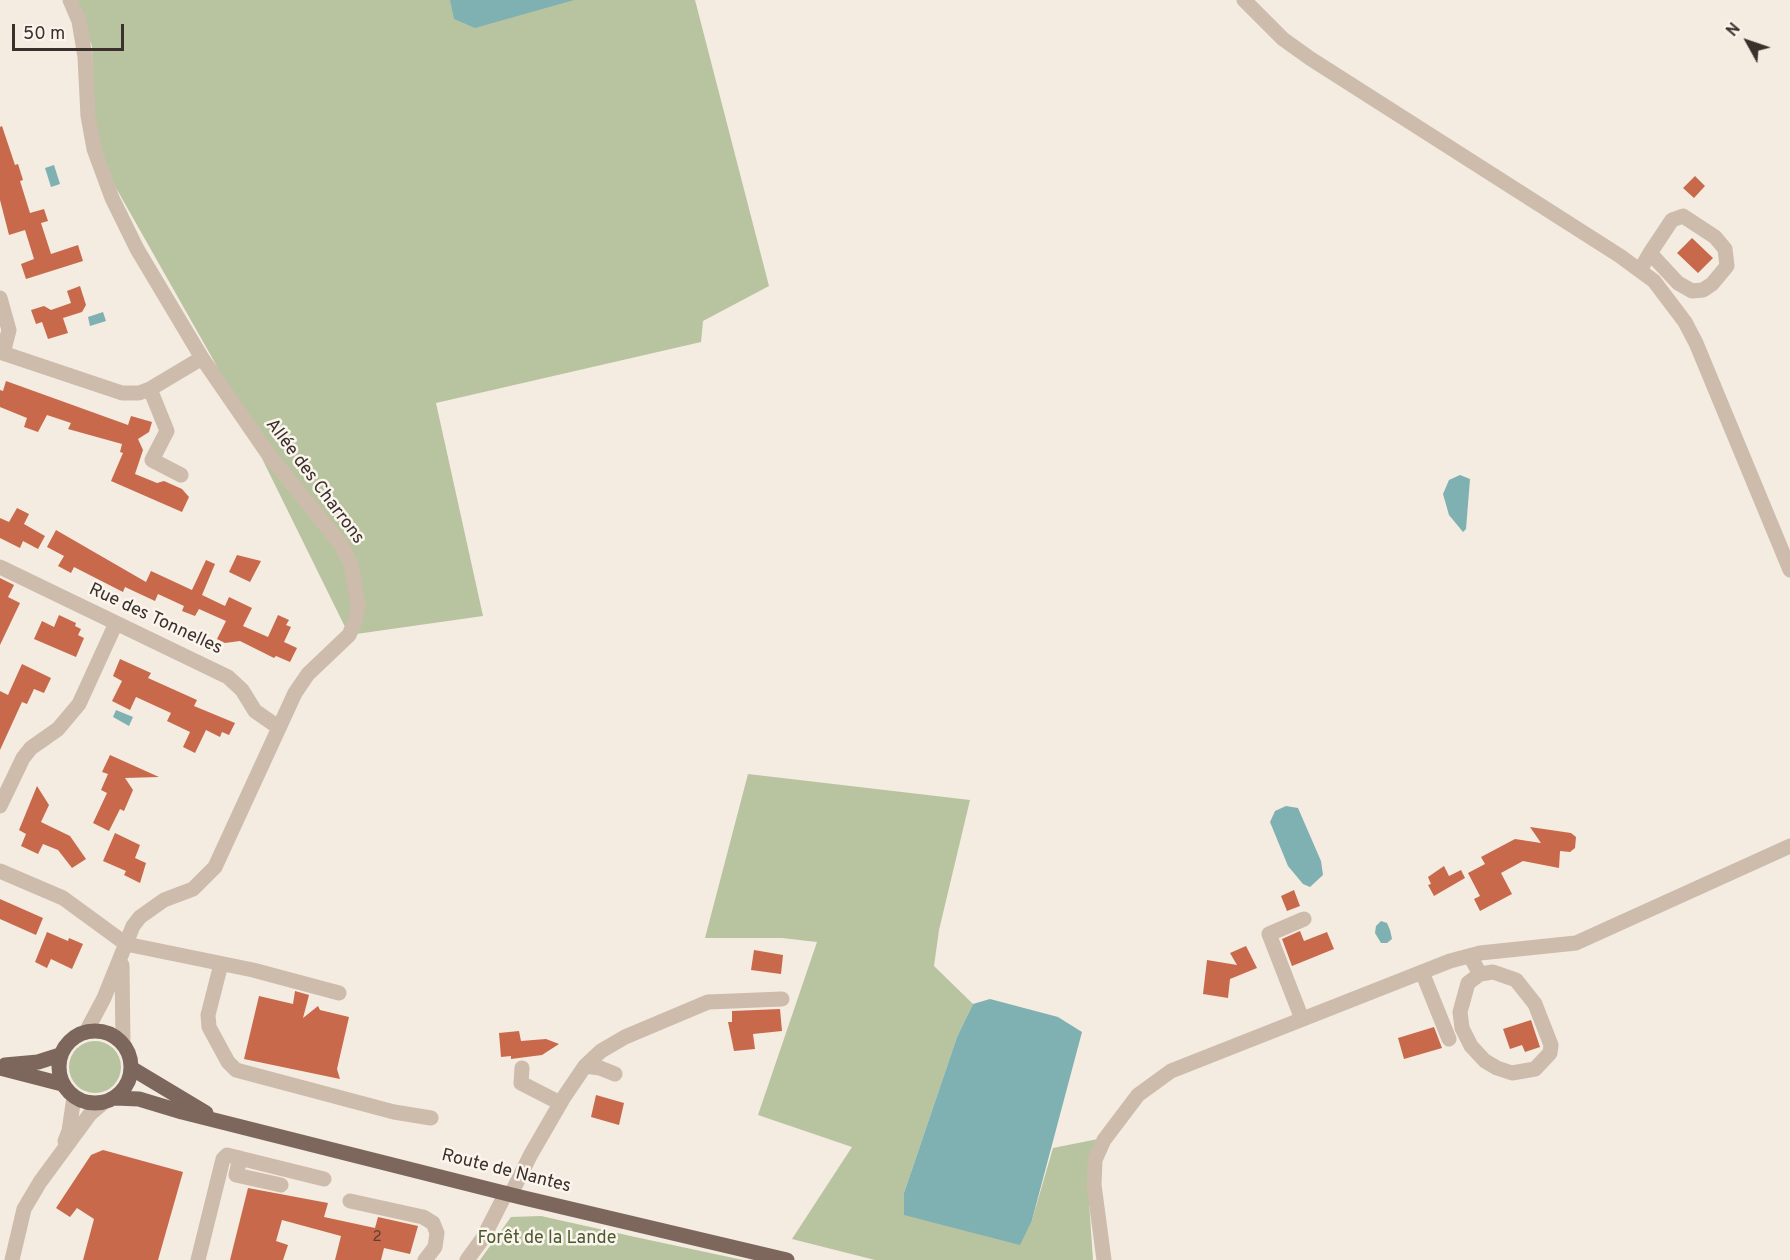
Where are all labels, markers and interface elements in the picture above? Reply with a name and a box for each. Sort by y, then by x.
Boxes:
scale bar [15,12,128,50]
north arrow [1718,12,1778,72]
text: N [1723,20,1746,41]
text: 50 m [23,23,65,46]
street label: Allée des Charrons [260,415,368,549]
street label: Rue des Tonnelles [85,580,225,660]
street label: Route de Nantes [439,1145,573,1199]
park label: Forêt de la Lande [478,1228,616,1250]
house number: 2 [372,1229,382,1247]

